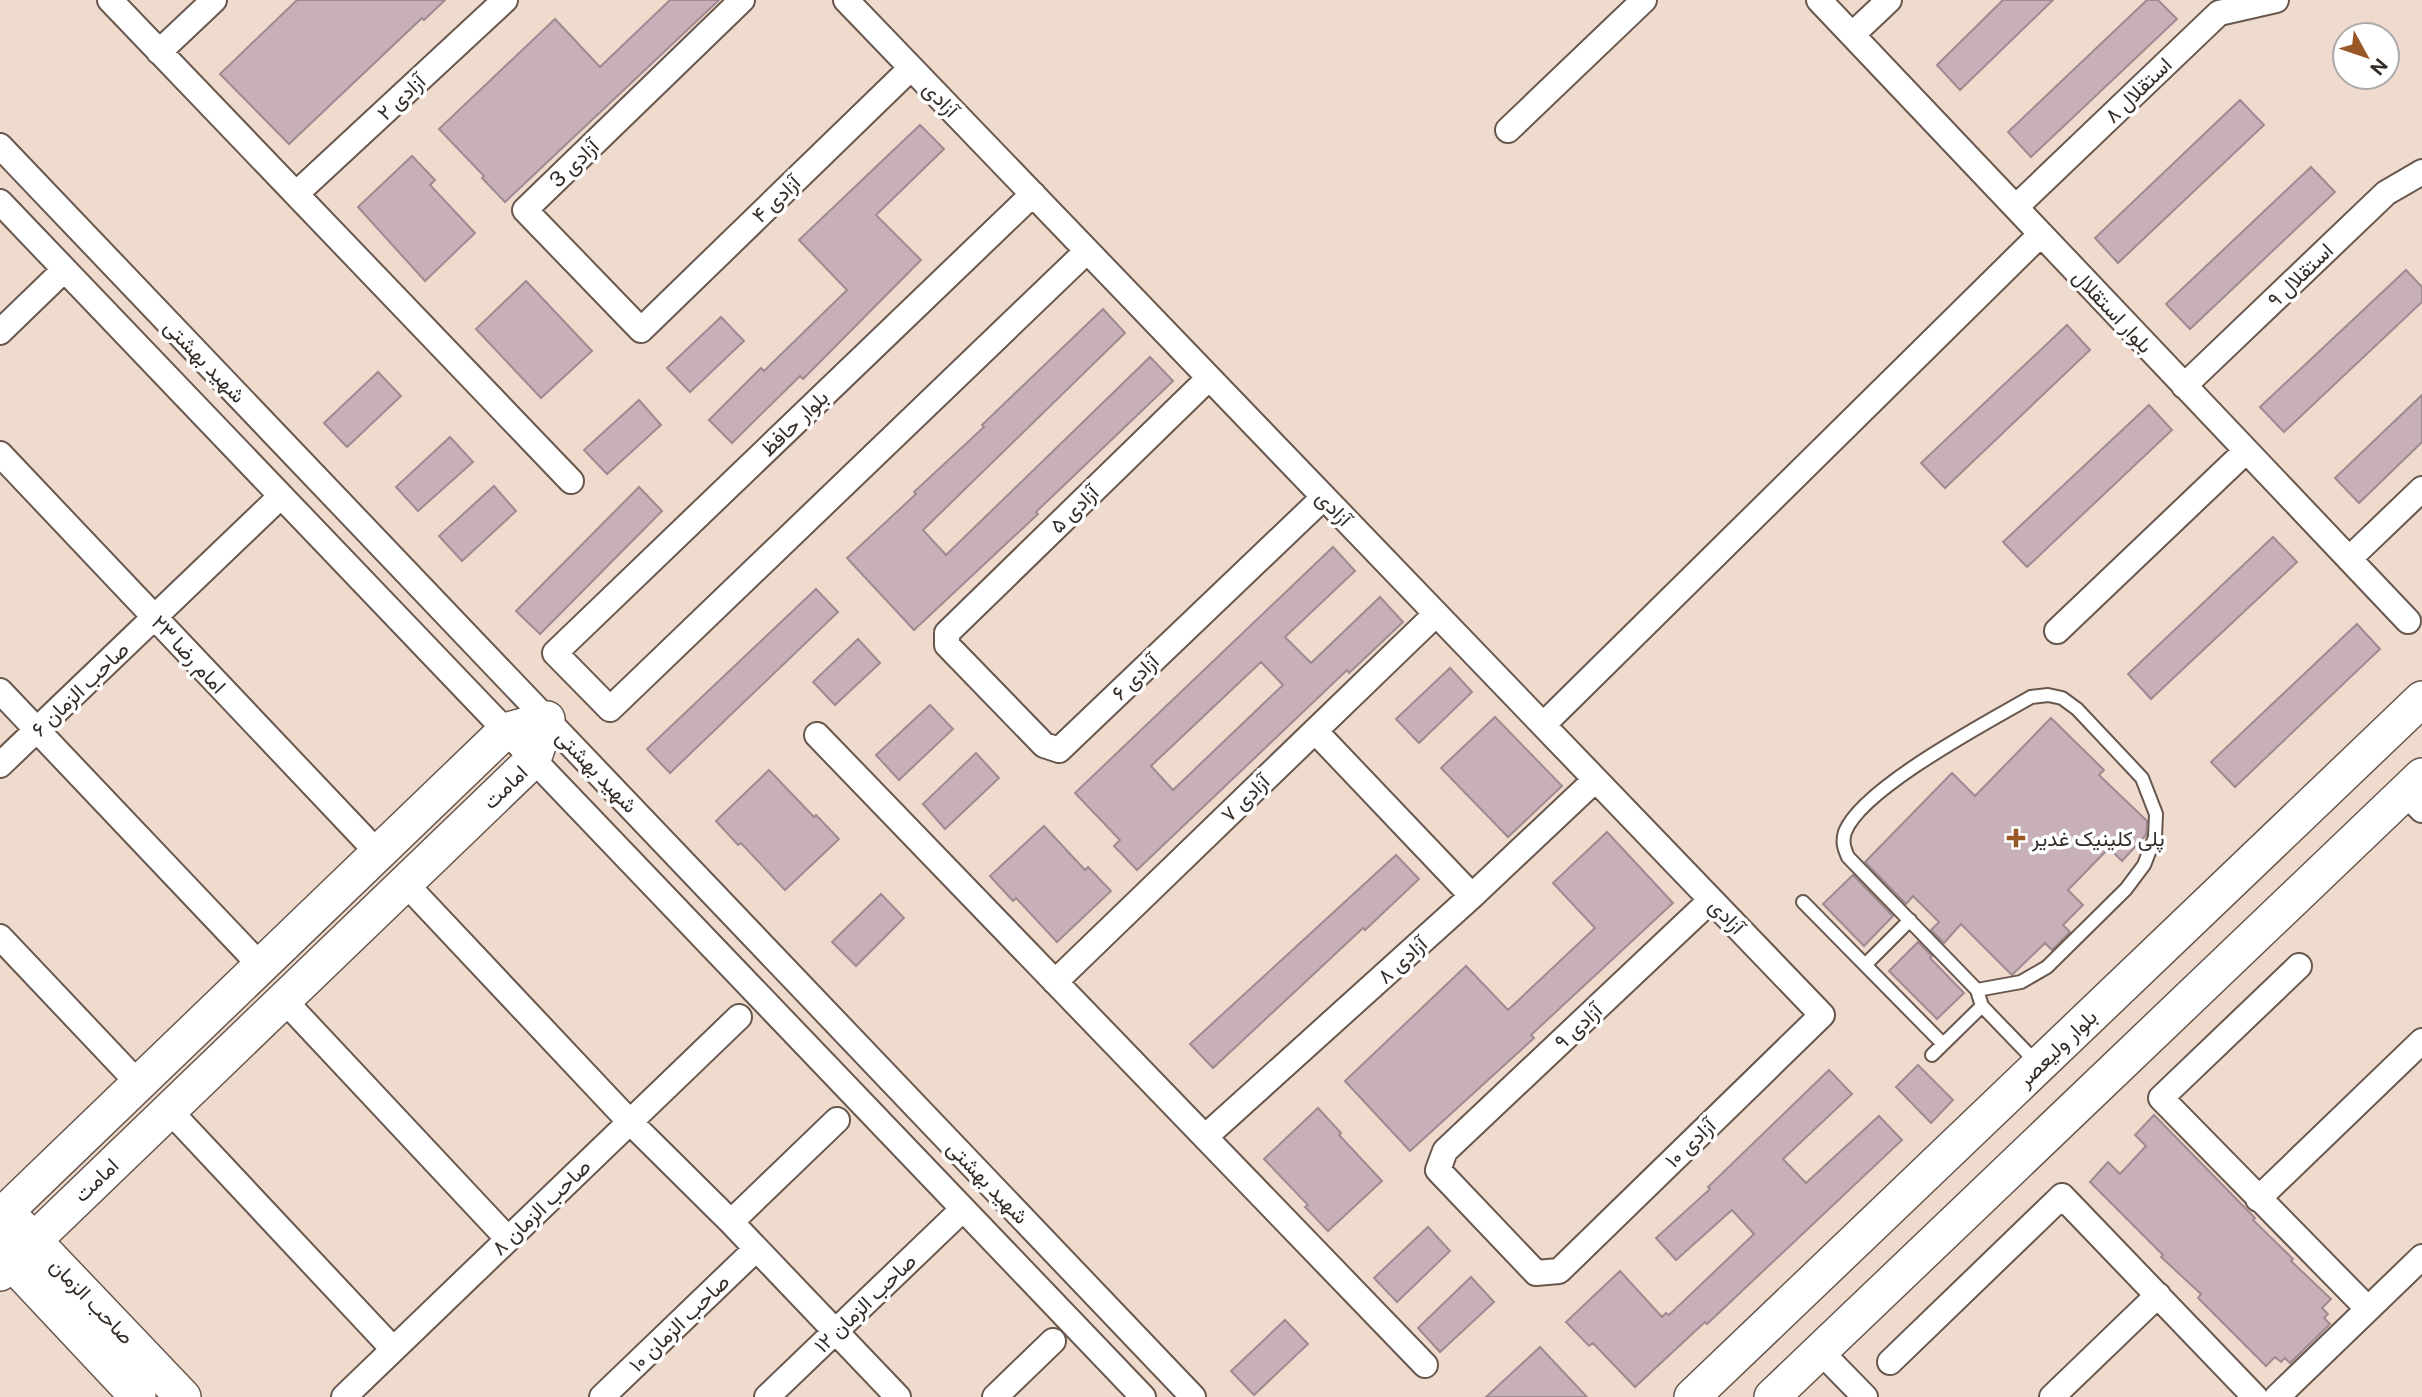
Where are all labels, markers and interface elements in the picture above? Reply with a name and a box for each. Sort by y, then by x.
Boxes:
north arrow [2331,21,2401,91]
street label: استقلال ۸ [2099,52,2177,128]
text: N [2366,54,2392,80]
street label: آزادی ۲ [372,67,432,126]
street label: آزادی [917,76,965,124]
street label: آزادی 3 [544,132,606,193]
street label: آزادی ۴ [747,169,808,229]
street label: استقلال ۹ [2262,238,2338,312]
street label: بلوار استقلال [2067,264,2158,359]
street label: شهید بهشتی [158,314,251,409]
street label: بلوار حافظ [755,385,834,462]
street label: آزادی ۵ [1045,478,1106,539]
street label: آزادی [1310,485,1358,533]
street label: امام رضا ۲۳ [145,610,231,700]
street label: صاحب الزمان ۶ [26,636,134,742]
street label: آزادی ۶ [1106,647,1166,706]
street label: شهید بهشتی [550,724,643,819]
street label: امامت [478,760,532,814]
street label: آزادی ۷ [1216,767,1277,828]
place label: پلی کلینیک غدیر [2031,826,2165,853]
marker: پلی کلینیک غدیر [2006,828,2026,848]
street label: آزادی [1703,893,1751,941]
street label: آزادی ۸ [1372,930,1434,989]
street label: آزادی ۹ [1549,996,1609,1055]
street label: بلوار ولیعصر [2011,1004,2103,1093]
street label: آزادی ۱۰ [1660,1112,1723,1174]
street label: شهید بهشتی [941,1135,1034,1230]
street label: امامت [69,1153,123,1207]
street label: صاحب الزمان ۸ [486,1154,596,1261]
street label: صاحب الزمان ۱۲ [809,1248,922,1359]
street label: صاحب الزمان [44,1253,139,1350]
street label: صاحب الزمان ۱۰ [624,1269,735,1378]

